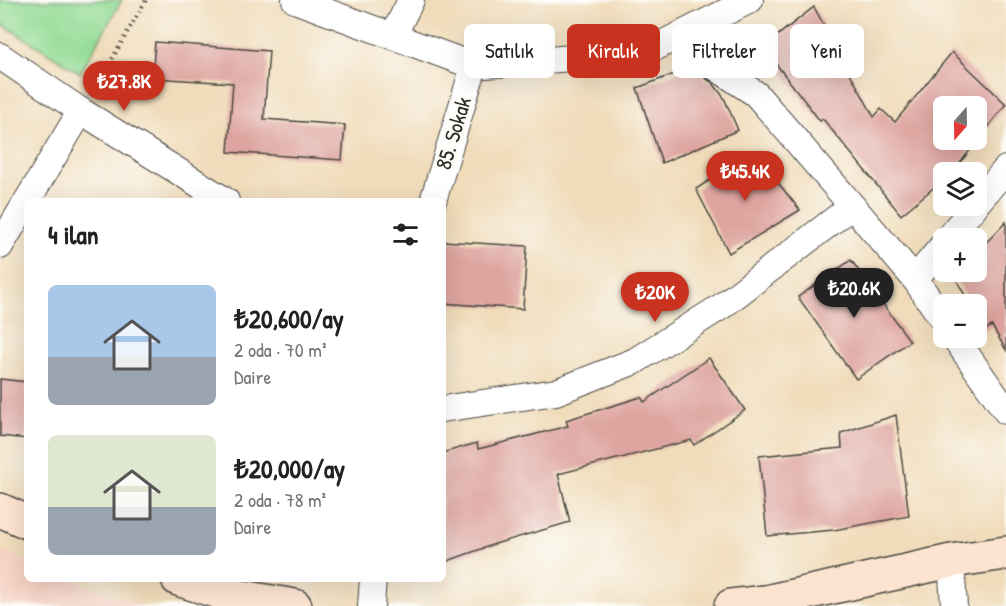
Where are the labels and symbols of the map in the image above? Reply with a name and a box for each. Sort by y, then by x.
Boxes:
pin: ₺27.8K [75,61,173,112]
street label: 85. Sokak [428,93,478,173]
north arrow [933,96,987,150]
pin: ₺45.4K [696,151,794,202]
pin: ₺20.6K [805,268,903,319]
pin: ₺20K [619,272,691,323]

